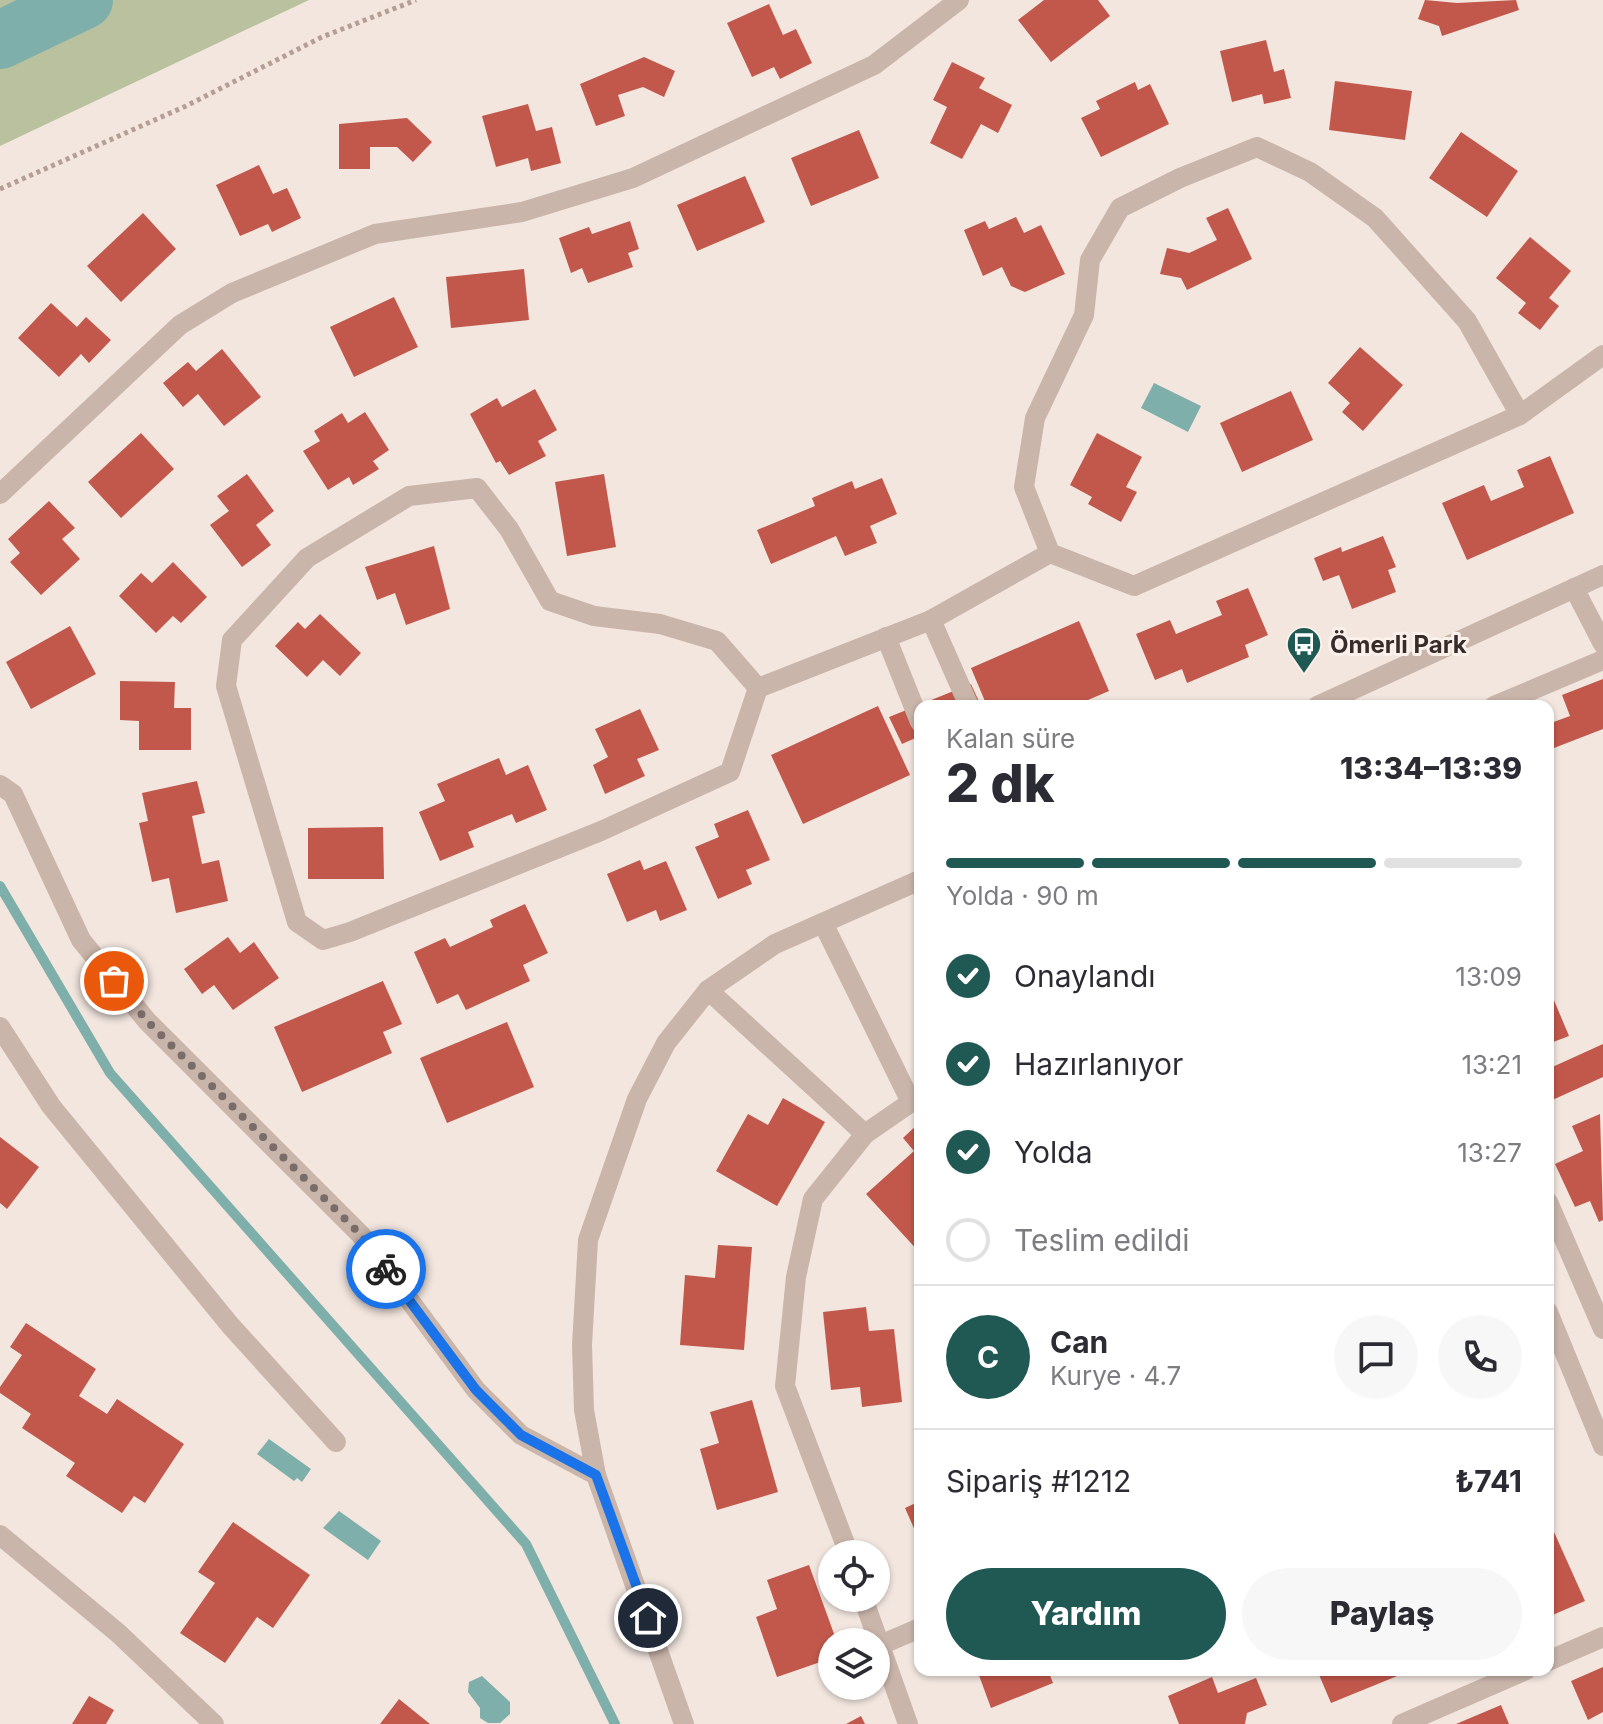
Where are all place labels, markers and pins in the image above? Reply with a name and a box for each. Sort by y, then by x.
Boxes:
bus stop icon: Ömerli Park [1285,625,1323,675]
place label: Ömerli Park [1330,630,1467,659]
pin [80,947,148,1015]
pin [614,1584,682,1652]

